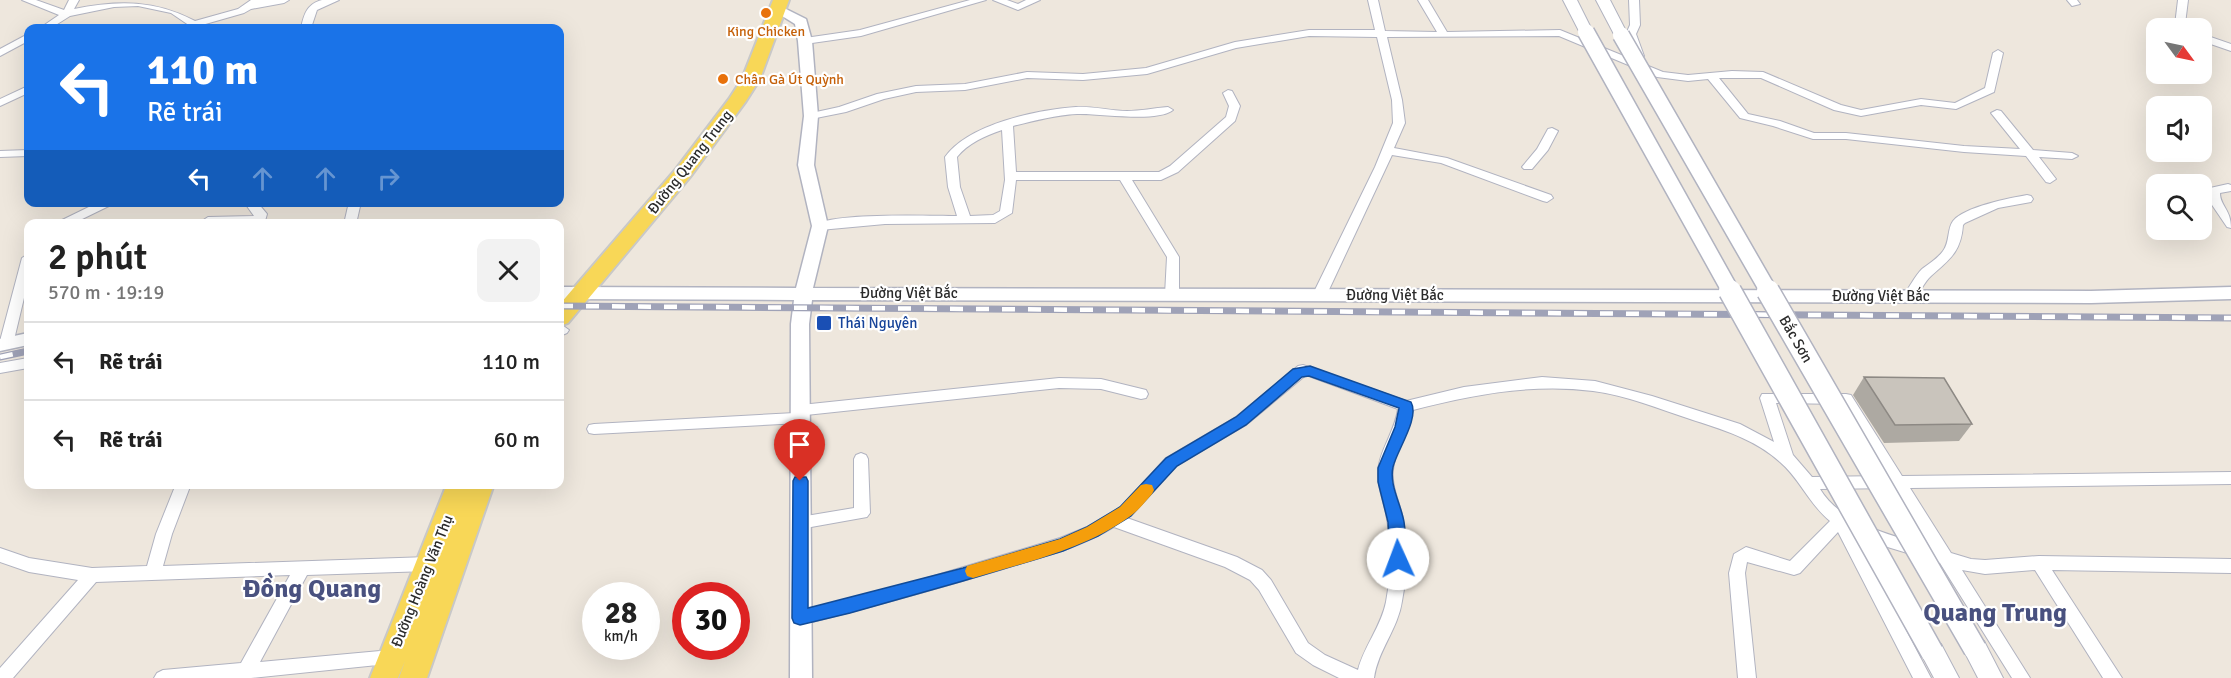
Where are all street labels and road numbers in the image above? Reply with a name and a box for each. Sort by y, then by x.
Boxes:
street label: Đường Quang Trung [644,106,736,218]
street label: Đường Việt Bắc [860,283,958,302]
street label: Đường Việt Bắc [1346,285,1444,304]
street label: Đường Việt Bắc [1832,286,1930,305]
street label: Bắc Sơn [1775,312,1817,366]
street label: Đường Hoàng Văn Thụ [387,512,457,650]

